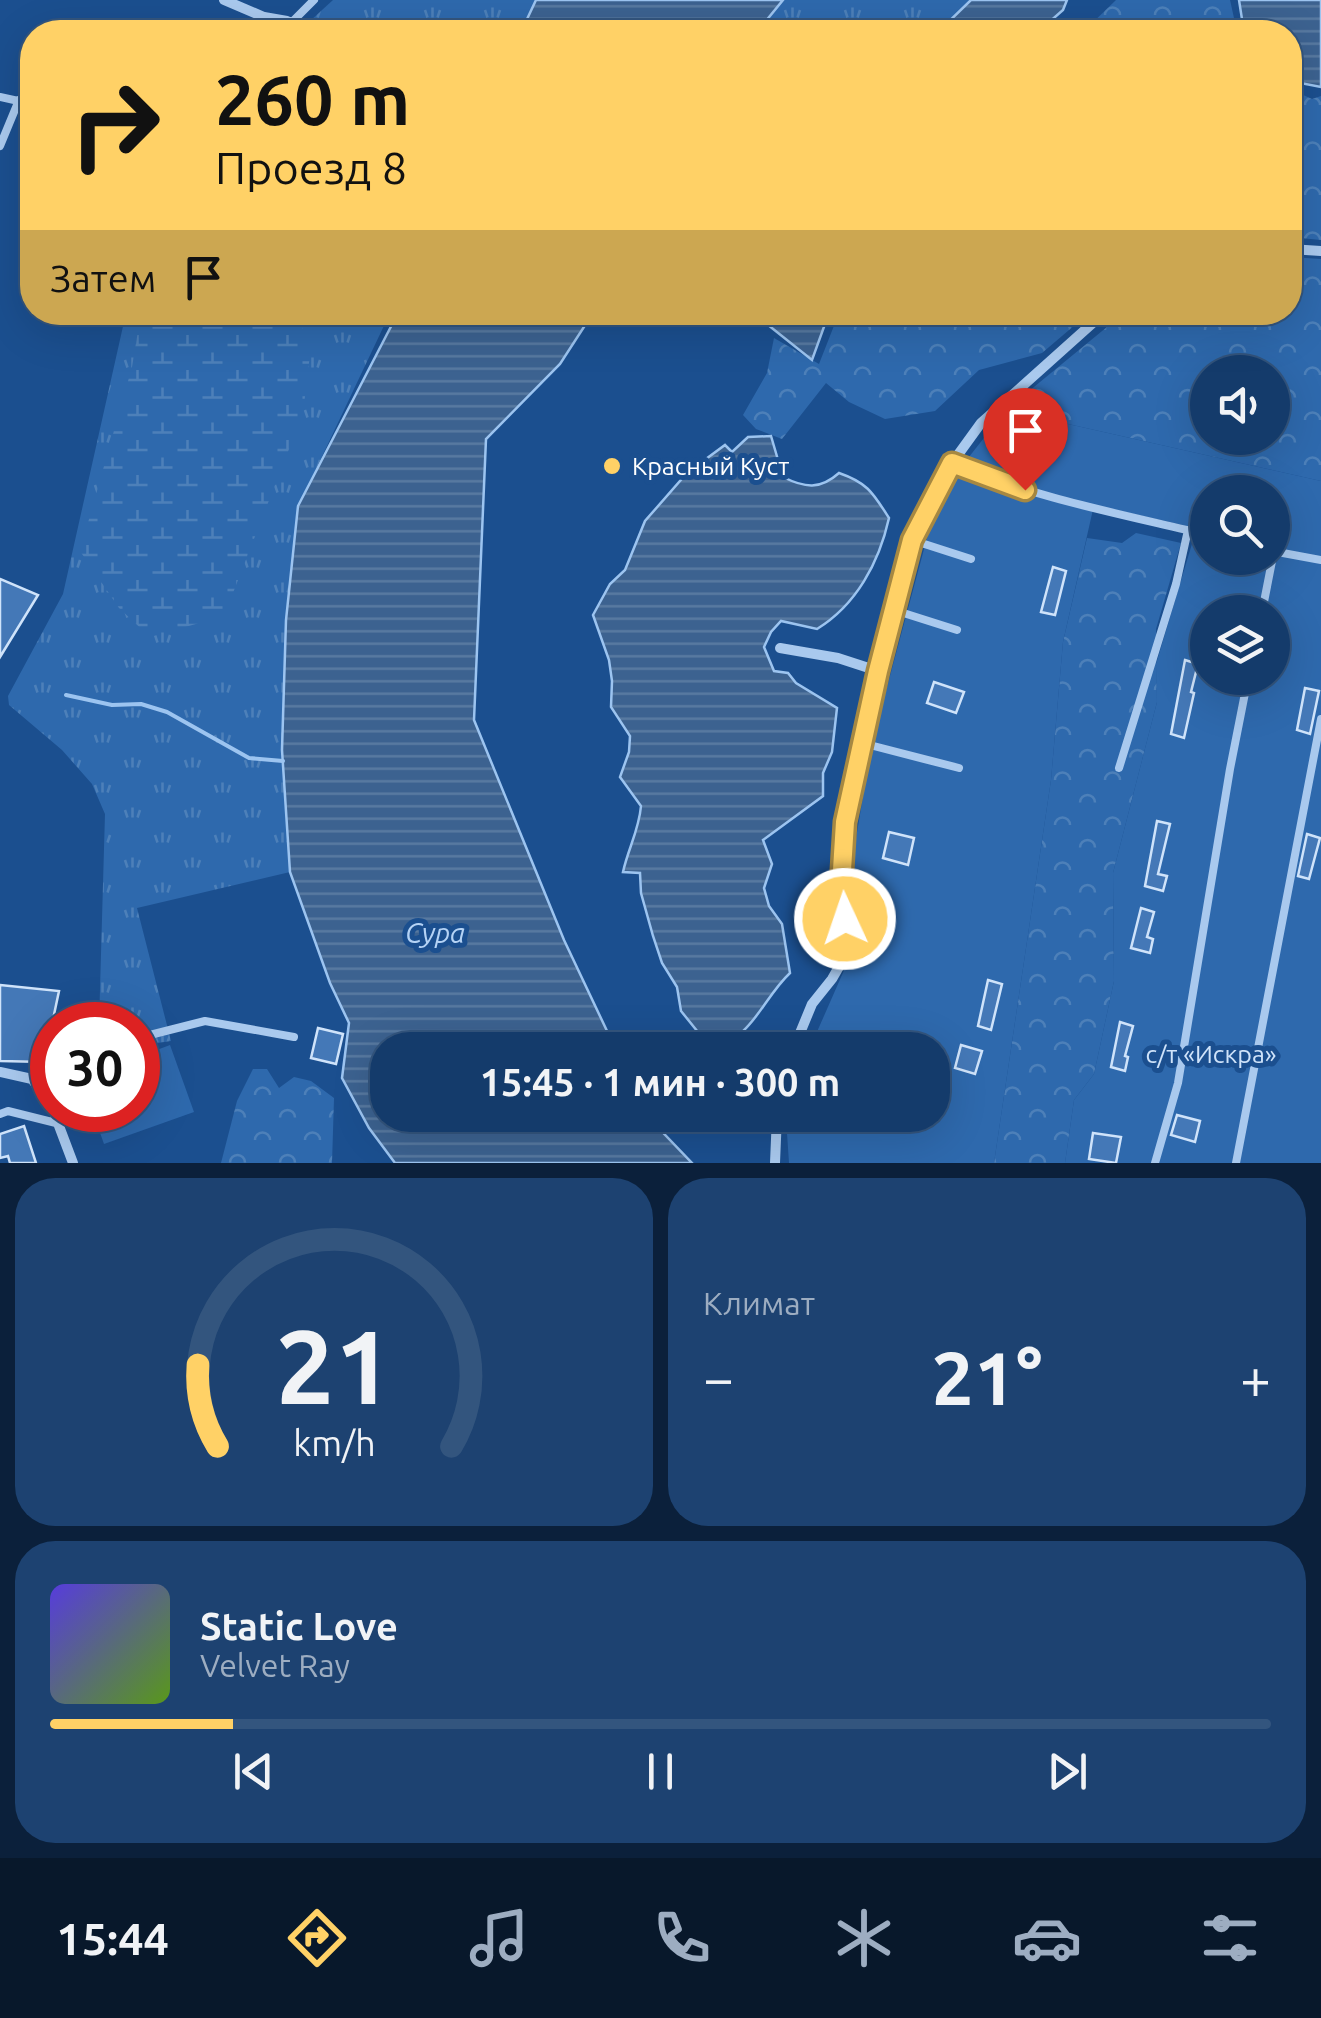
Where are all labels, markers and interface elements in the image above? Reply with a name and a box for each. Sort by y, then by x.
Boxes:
icon: right [50,60,180,190]
text: 260 m [215,60,410,138]
text: Проезд 8 [215,142,407,193]
icon: arrive [176,250,231,305]
text: Затем [50,257,156,299]
map controls [1190,355,1290,695]
button: sound [1190,355,1290,455]
pin [983,388,1068,491]
icon: arrive [998,403,1053,458]
place label: Красный Куст [632,452,789,480]
marker: Красный Куст [601,455,623,477]
button: search [1190,475,1290,575]
button: layers [1190,595,1290,695]
position arrow [793,867,897,971]
water label: Сура [405,917,465,948]
speed limit sign: 30 [30,1002,160,1132]
park label: с/т «Искра» [1146,1040,1276,1068]
text: 15:45 · 1 мин · 300 m [480,1061,840,1103]
text: Климат [703,1285,815,1321]
text: 21 [275,1307,393,1424]
text: 21° [931,1335,1043,1419]
text: − [703,1347,734,1408]
text: + [1240,1347,1271,1408]
text: km/h [293,1423,375,1463]
text: Static Love [200,1605,398,1647]
text: Velvet Ray [200,1647,350,1683]
icon: previous [226,1744,281,1799]
icon: pause [633,1744,688,1799]
icon: next [1040,1744,1095,1799]
icon: directions [282,1903,352,1973]
icon: music [464,1903,534,1973]
icon: phone [647,1903,717,1973]
icon: climate [829,1903,899,1973]
icon: car [1012,1903,1082,1973]
icon: filters [1195,1903,1265,1973]
text: 15:44 [56,1913,169,1964]

